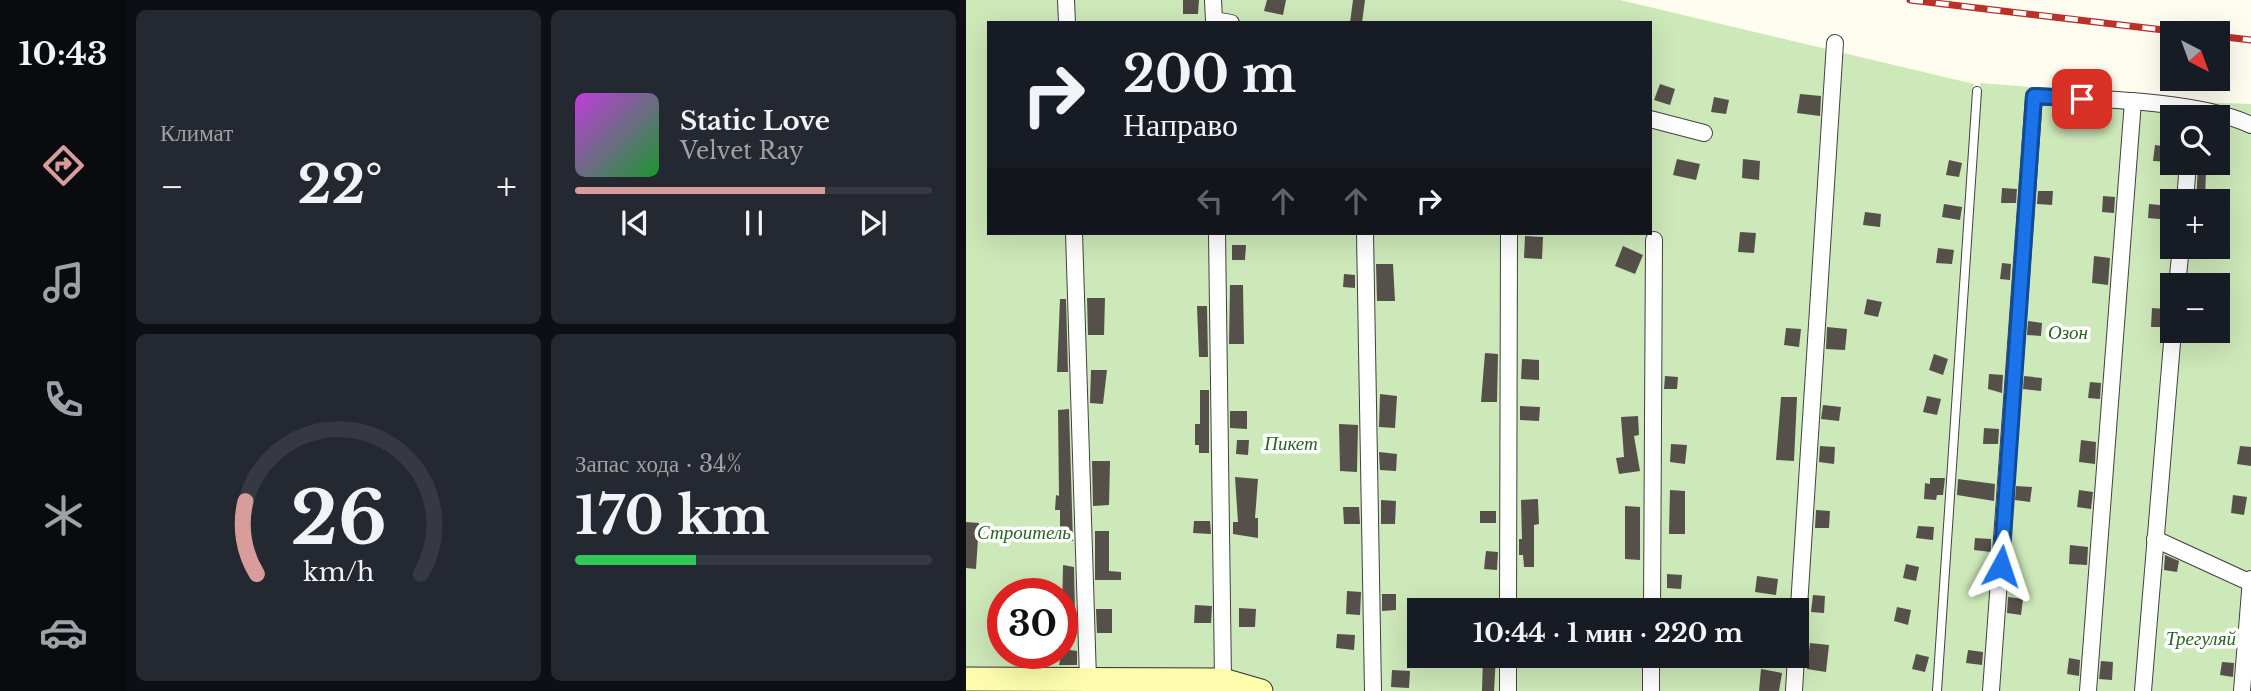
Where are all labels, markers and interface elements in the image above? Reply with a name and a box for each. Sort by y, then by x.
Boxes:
north arrow [2160,21,2230,91]
map controls [2160,21,2230,343]
text: 10:43 [19,34,107,74]
text: 200 m [1123,44,1296,105]
icon: right [1008,49,1099,140]
pin [2052,69,2112,129]
icon: arrive [2063,80,2101,118]
text: Static Love [680,105,830,137]
text: Направо [1123,105,1238,145]
button: search [2160,105,2230,175]
text: Климат [160,119,233,147]
text: Velvet Ray [680,137,804,165]
icon: directions [39,141,88,190]
text: 22° [298,153,383,217]
text: − [160,163,184,210]
text: + [496,163,517,210]
icon: left [1191,182,1229,220]
icon: ahead [1264,182,1302,220]
icon: ahead [1337,182,1375,220]
icon: right [1410,182,1448,220]
button: + [2160,189,2230,259]
icon: previous [616,204,654,242]
icon: pause [735,204,773,242]
icon: next [854,204,892,242]
icon: music [39,258,88,307]
button: − [2160,273,2230,343]
park label: Озон [2048,321,2088,344]
icon: phone [39,375,88,424]
park label: Пикет [1263,432,1318,455]
text: Запас хода · 34% [575,450,742,478]
text: 26 [290,473,387,564]
text: 170 km [575,484,770,548]
icon: climate [39,491,88,540]
park label: Строитель [977,521,1071,544]
position arrow [1964,529,2038,603]
text: km/h [303,556,374,587]
speed limit sign: 30 [987,578,1078,669]
icon: car [39,608,88,657]
text: 10:44 · 1 мин · 220 m [1473,617,1743,649]
park label: Трегуляй [2166,627,2236,650]

